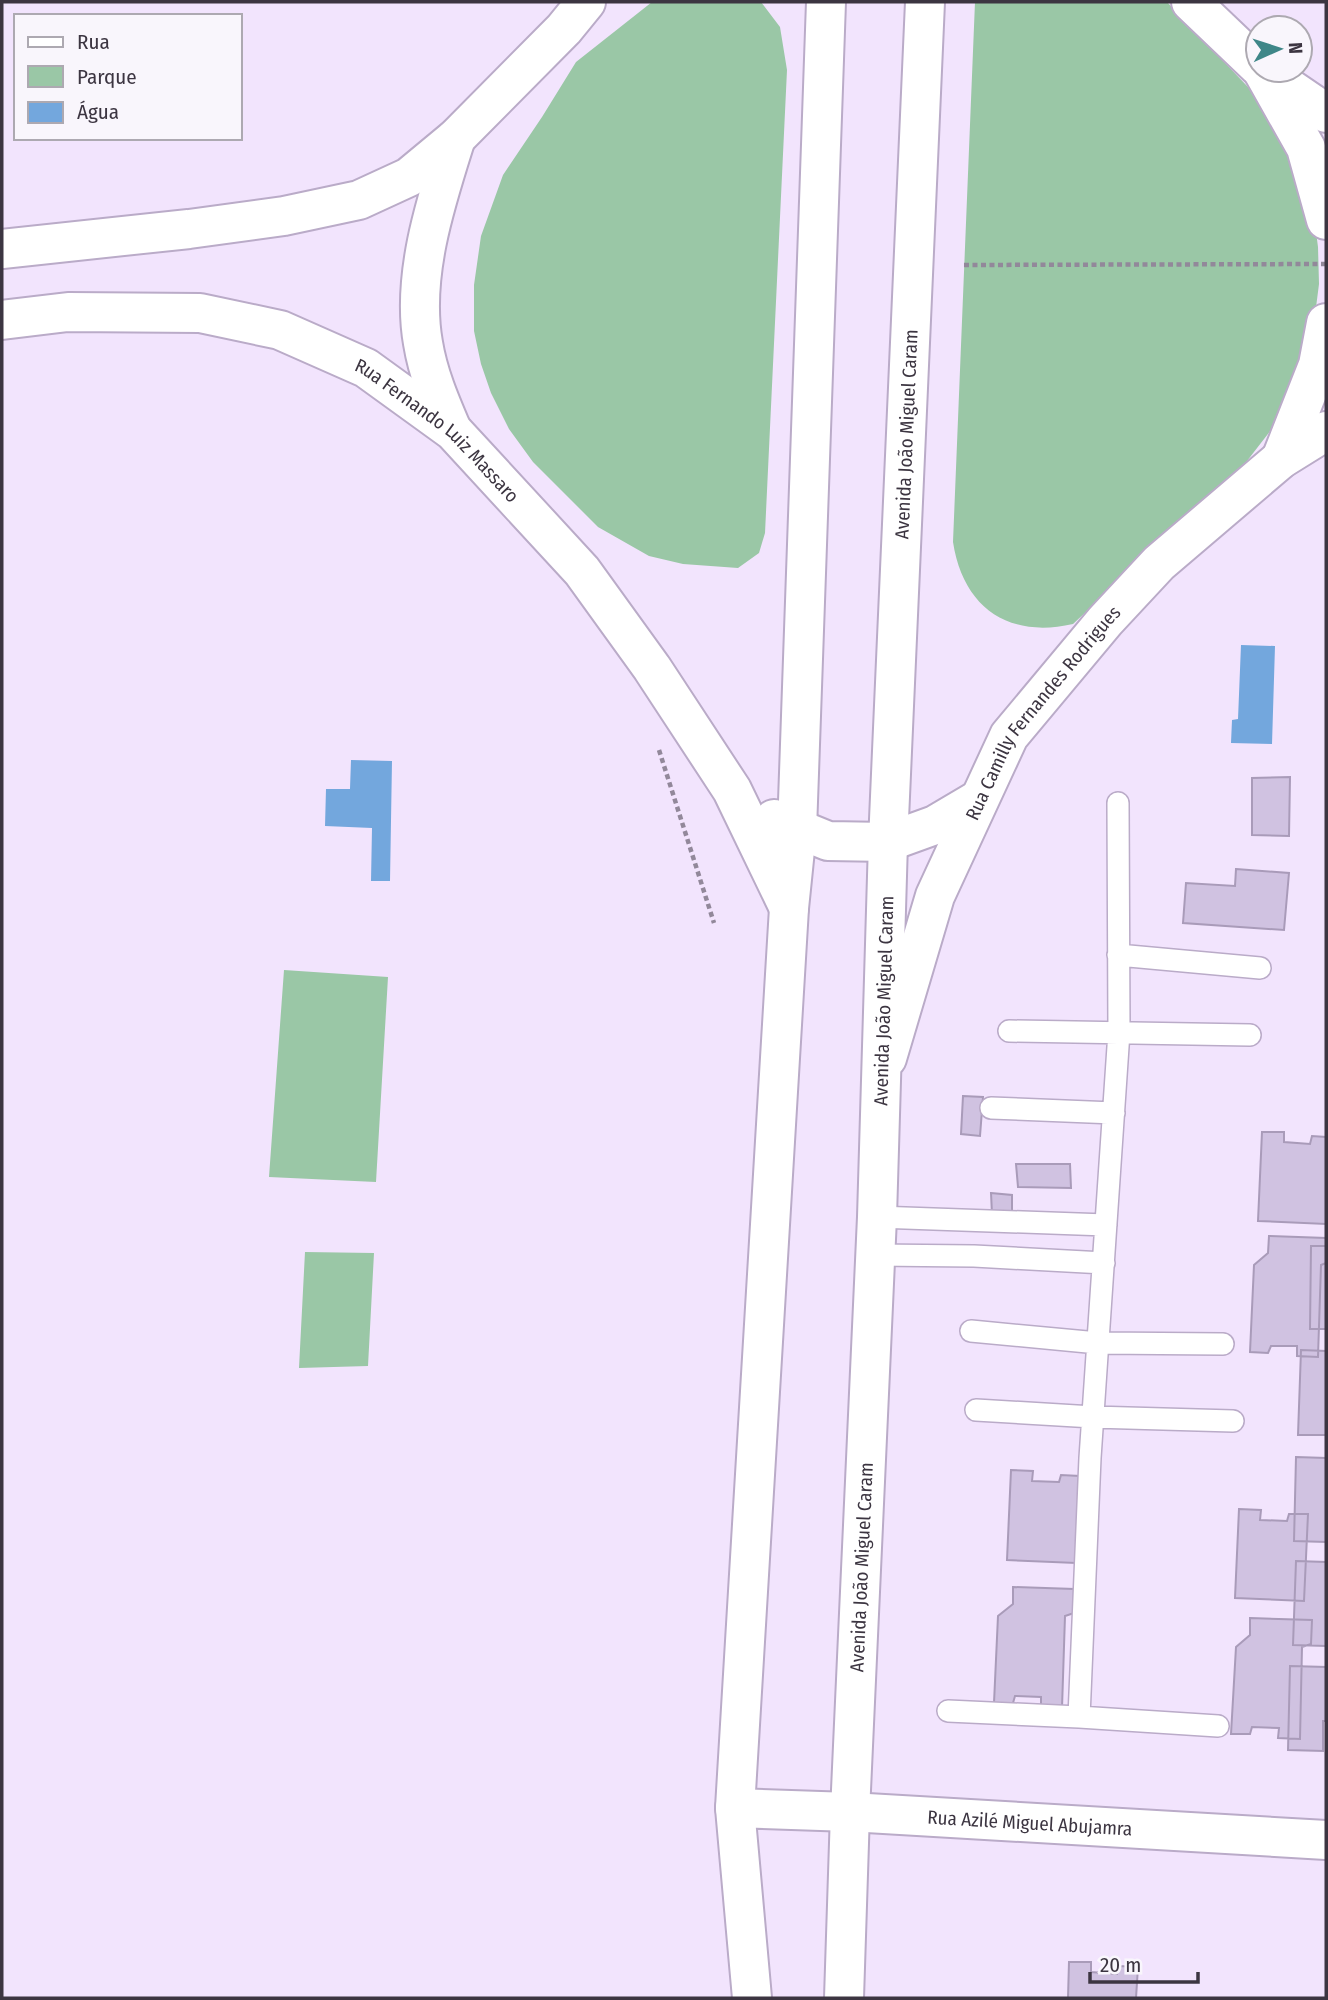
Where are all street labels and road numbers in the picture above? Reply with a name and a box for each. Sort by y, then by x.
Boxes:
street label: Avenida João Miguel Caram [890,329,922,540]
street label: Rua Fernando Luiz Massaro [352,353,524,507]
street label: Rua Camilly Fernandes Rodrigues [960,601,1125,824]
street label: Avenida João Miguel Caram [869,895,898,1106]
street label: Avenida João Miguel Caram [845,1462,877,1673]
street label: Rua Azilé Miguel Abujamra [927,1805,1133,1840]

